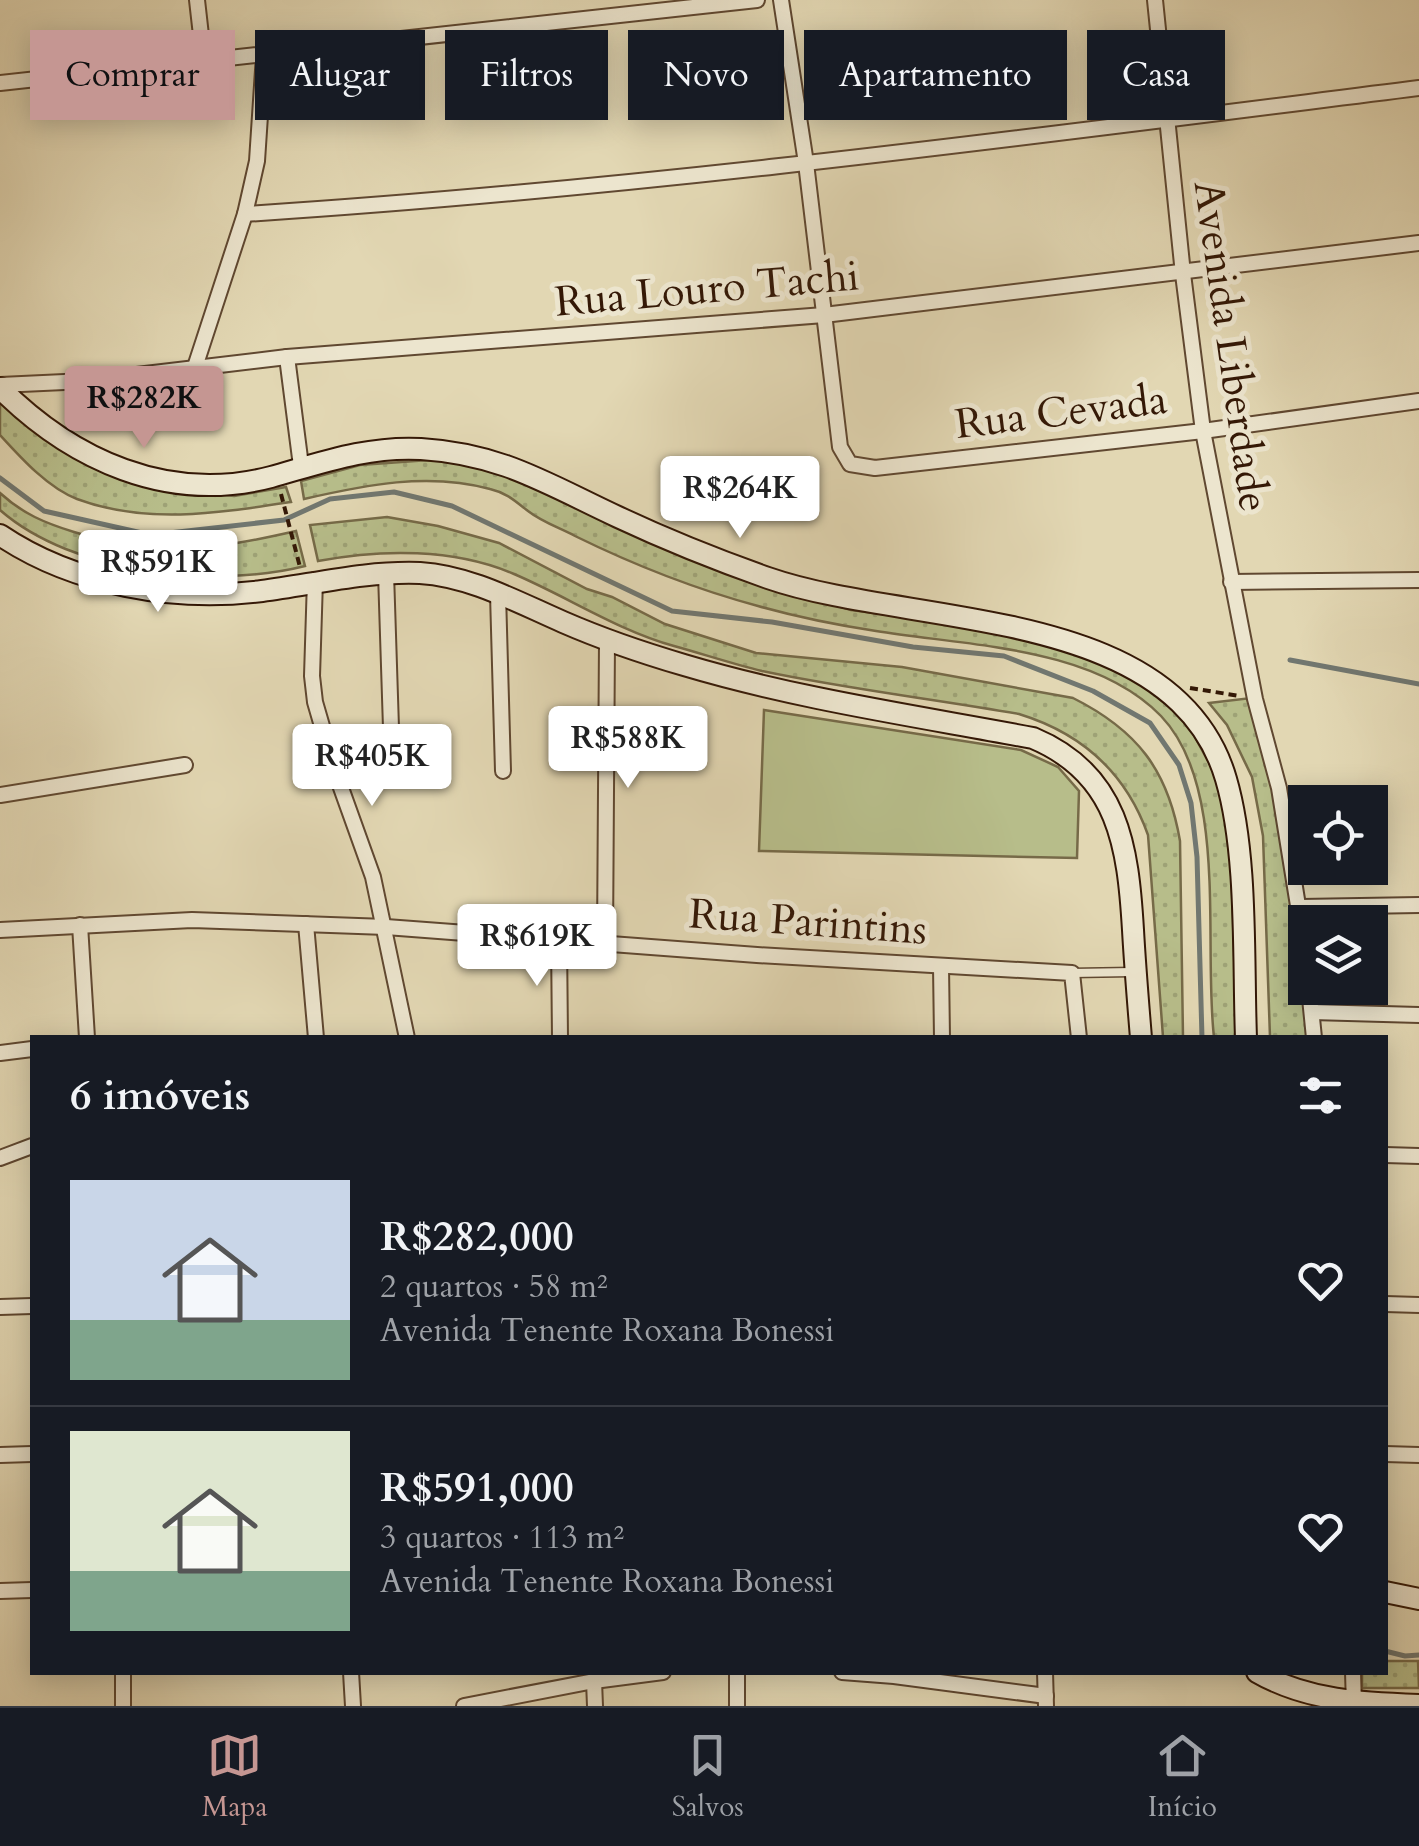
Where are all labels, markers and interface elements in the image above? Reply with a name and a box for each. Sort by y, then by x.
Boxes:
chip: Comprar [30,30,235,120]
chip: Alugar [255,30,425,120]
chip: Filtros [445,30,608,120]
chip: Novo [628,30,784,120]
chip: Apartamento [804,30,1067,120]
chip: Casa [1087,30,1225,120]
street label: Avenida Liberdade [1180,177,1282,515]
street label: Rua Louro Tachi [553,247,861,331]
pin: R$282K [63,366,225,451]
street label: Rua Cevada [952,371,1170,453]
text: R$282K [86,376,202,420]
pin: R$264K [659,456,821,541]
text: R$264K [682,466,798,510]
pin: R$591K [77,530,239,615]
text: R$591K [100,540,216,584]
pin: R$588K [547,706,709,791]
text: R$588K [570,716,686,760]
pin: R$405K [291,724,453,809]
text: R$405K [314,734,430,778]
map controls [1288,785,1388,1005]
button: locate [1288,785,1388,885]
street label: Rua Parintins [687,885,929,959]
pin: R$619K [456,904,618,989]
button: layers [1288,905,1388,1005]
text: R$619K [479,914,595,958]
text: 6 imóveis [70,1067,250,1124]
icon: filters [1293,1068,1348,1123]
text: R$282,000 [380,1208,574,1265]
icon: home [150,1220,270,1340]
icon: heart [1293,1253,1348,1308]
text: 2 quartos · 58 m² [380,1265,608,1309]
text: Avenida Tenente Roxana Bonessi [380,1309,834,1353]
text: R$591,000 [380,1459,574,1516]
icon: home [150,1471,270,1591]
icon: heart [1293,1504,1348,1559]
text: 3 quartos · 113 m² [380,1516,624,1560]
text: Avenida Tenente Roxana Bonessi [380,1560,834,1604]
tab: Mapa [202,1728,268,1826]
tab: Salvos [672,1728,744,1826]
tab: Início [1148,1728,1217,1826]

